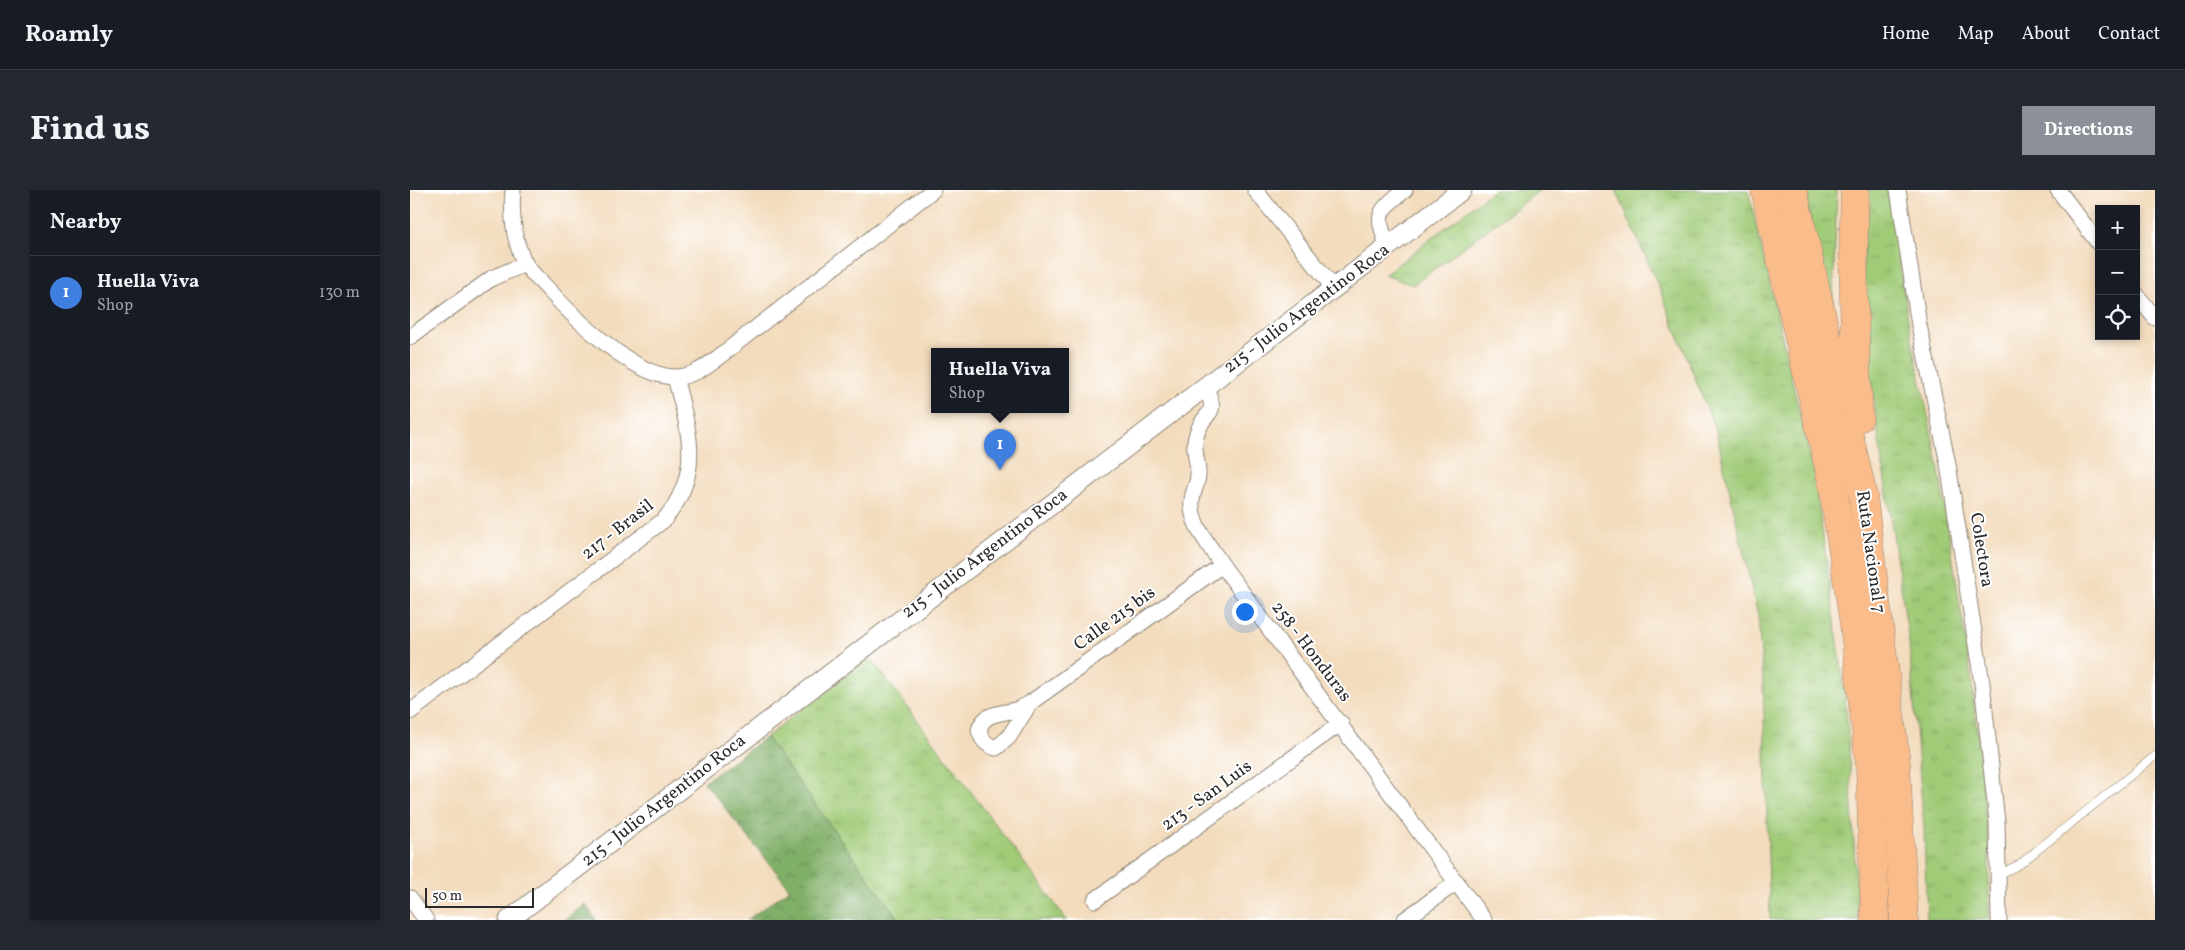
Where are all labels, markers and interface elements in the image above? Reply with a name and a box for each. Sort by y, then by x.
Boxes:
text: Roamly [25,18,113,52]
text: Home [1882,22,1930,47]
text: Map [1958,22,1994,47]
text: About [2022,22,2070,47]
text: Contact [2098,22,2160,47]
text: Find us [30,106,150,154]
button: Directions [2022,106,2155,155]
map controls [2095,205,2140,340]
button: + [2095,205,2140,250]
text: Nearby [50,208,121,237]
street label: 215 - Julio Argentino Roca [1219,238,1395,380]
button: − [2095,250,2140,295]
text: Huella Viva [97,269,199,295]
text: 1 [63,282,69,304]
text: 130 m [319,282,360,304]
text: Shop [97,295,133,317]
button: locate [2095,295,2140,340]
popup [931,348,1069,413]
text: Huella Viva [949,357,1051,383]
text: Shop [949,383,985,405]
pin: 1 [984,429,1016,470]
street label: 215 - Julio Argentino Roca [897,483,1073,625]
street label: Ruta Nacional 7 [1849,489,1891,615]
street label: 217 - Brasil [577,494,659,566]
street label: Colectora [1963,511,1999,589]
street label: Calle 215 bis [1069,581,1161,657]
street label: 258 - Honduras [1265,597,1357,707]
your location [1232,599,1258,625]
street label: 215 - Julio Argentino Roca [577,729,751,873]
street label: 213 - San Luis [1157,755,1257,837]
scale bar [425,885,534,908]
text: 50 m [432,887,462,906]

